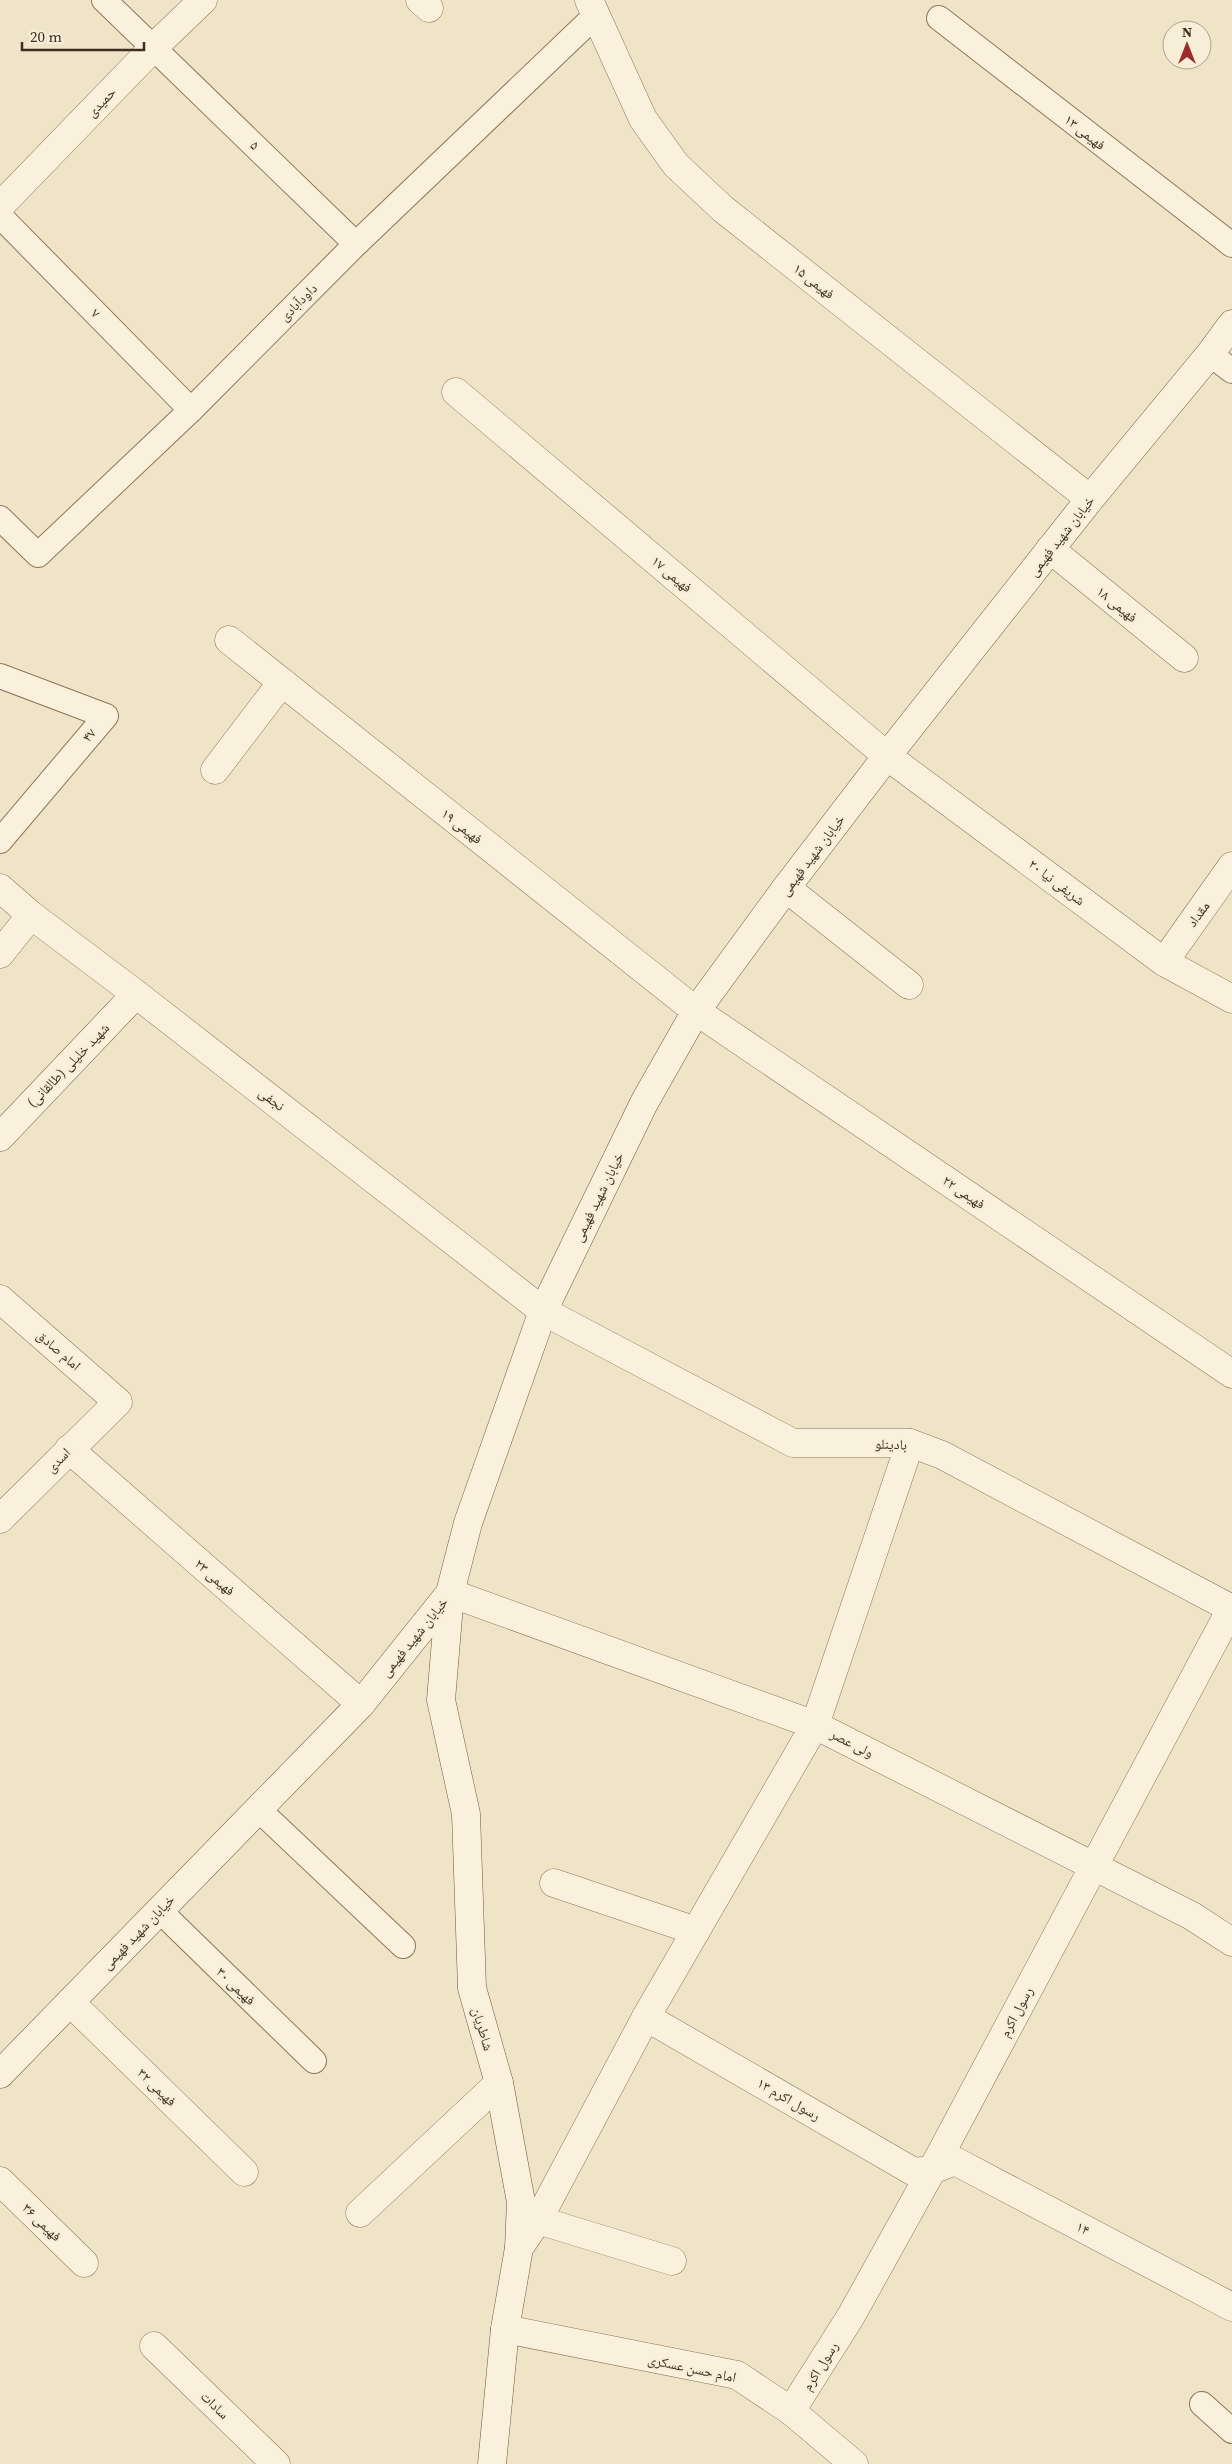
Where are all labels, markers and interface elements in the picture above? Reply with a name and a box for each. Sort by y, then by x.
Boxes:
scale bar [22,20,145,52]
north arrow [1162,20,1212,70]
text: N [1182,22,1192,42]
text: 20 m [30,26,62,47]
street label: حمیدی [82,82,120,122]
street label: فهیمی ۱۳ [1060,109,1110,155]
street label: ۵ [246,136,264,154]
street label: فهیمی ۱۵ [789,258,839,304]
street label: داودآبادی [274,278,322,326]
street label: ۷ [87,304,105,322]
street label: خیابان شهید فهیمی [1023,491,1099,581]
street label: فهیمی ۱۷ [647,551,697,597]
street label: فهیمی ۱۸ [1092,581,1142,627]
street label: ۴۷ [77,724,101,746]
street label: فهیمی ۱۹ [437,803,487,849]
street label: خیابان شهید فهیمی [775,810,849,900]
street label: ۲۰ شریفی نیا [1025,854,1089,910]
street label: مقداد [1182,897,1214,931]
street label: شهید خلیلی (طالقانی) [22,1018,114,1112]
street label: نجفی [255,1082,289,1116]
street label: خیابان شهید فهیمی [568,1149,628,1245]
street label: فهیمی ۲۲ [939,1170,989,1214]
street label: امام صادق [33,1325,85,1375]
street label: بادینلو [875,1433,908,1455]
street label: اسدی [41,1443,75,1477]
street label: فهیمی ۲۳ [191,1554,240,1600]
street label: خیابان شهید فهیمی [376,1593,453,1681]
street label: ولی عصر [826,1723,877,1762]
street label: خیابان شهید فهیمی [97,1890,179,1974]
street label: فهیمی ۳۰ [212,1962,260,2010]
street label: رسول اکرم [994,1983,1038,2041]
street label: شاطریان [467,2005,499,2053]
street label: فهیمی ۳۲ [133,2063,181,2111]
street label: رسول اکرم ۱۳ [754,2073,824,2125]
street label: فهیمی ۳۶ [18,2198,66,2246]
street label: ۱۴ [1073,2216,1093,2240]
street label: رسول اکرم [797,2338,843,2394]
street label: امام حسن عسکری [646,2349,738,2387]
street label: سادات [196,2386,234,2424]

